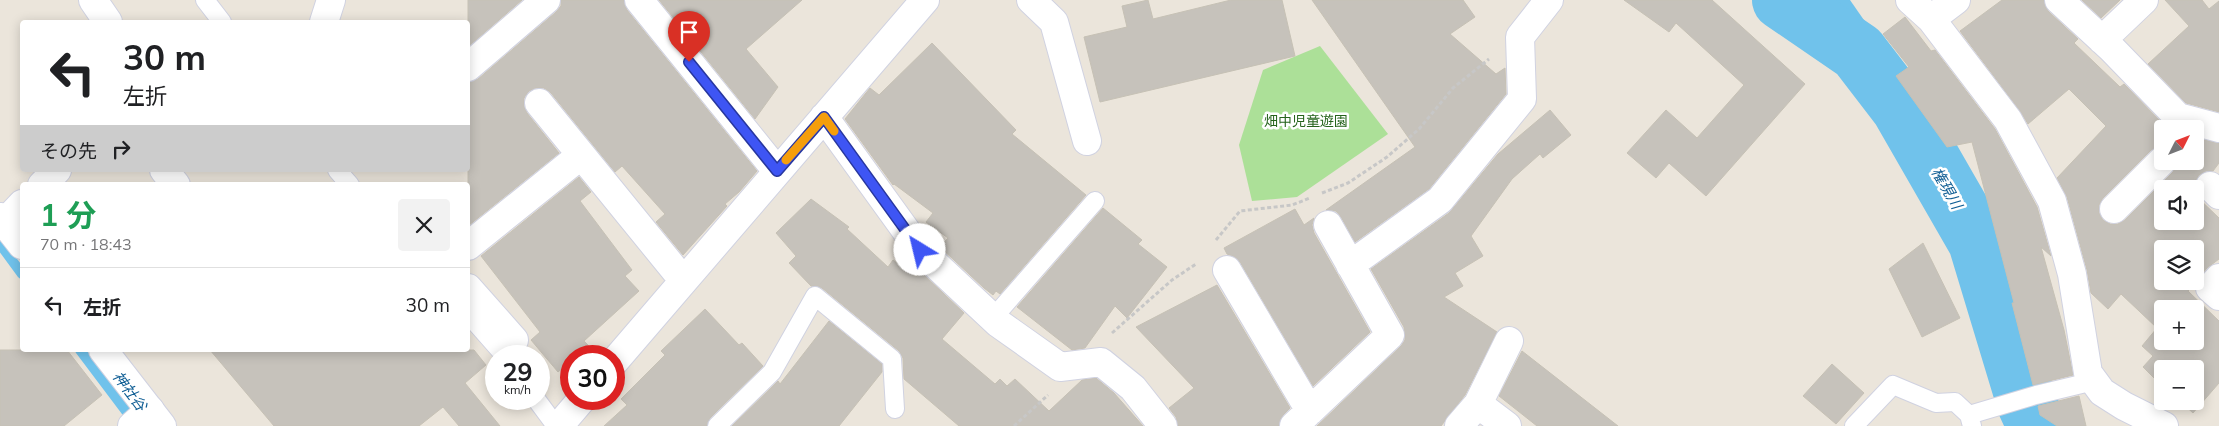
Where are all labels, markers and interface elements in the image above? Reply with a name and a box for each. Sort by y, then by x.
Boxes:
pin [668,11,710,62]
icon: arrive [675,18,703,46]
text: 30 m [123,35,206,79]
icon: left [40,40,105,105]
text: 左折 [123,82,167,110]
park label: 畑中児童遊園 [1264,112,1348,130]
north arrow [2154,120,2204,170]
map controls [2154,120,2204,410]
icon: right [107,135,135,163]
text: その先 [40,139,97,163]
water label: 権現川 [1928,164,1967,214]
button: sound [2154,180,2204,230]
text: 1 分 [40,196,96,234]
button: close [398,199,450,251]
position arrow [893,223,945,275]
text: 70 m · 18:43 [40,234,132,254]
button: layers [2154,240,2204,290]
icon: left [40,291,68,319]
text: 30 m [406,293,450,317]
text: 左折 [83,295,121,319]
button: + [2154,300,2204,350]
speed limit sign: 30 [560,345,625,410]
text: 29 [502,356,533,387]
button: − [2154,360,2204,410]
water label: 神社谷 [109,367,152,416]
text: km/h [504,382,531,397]

